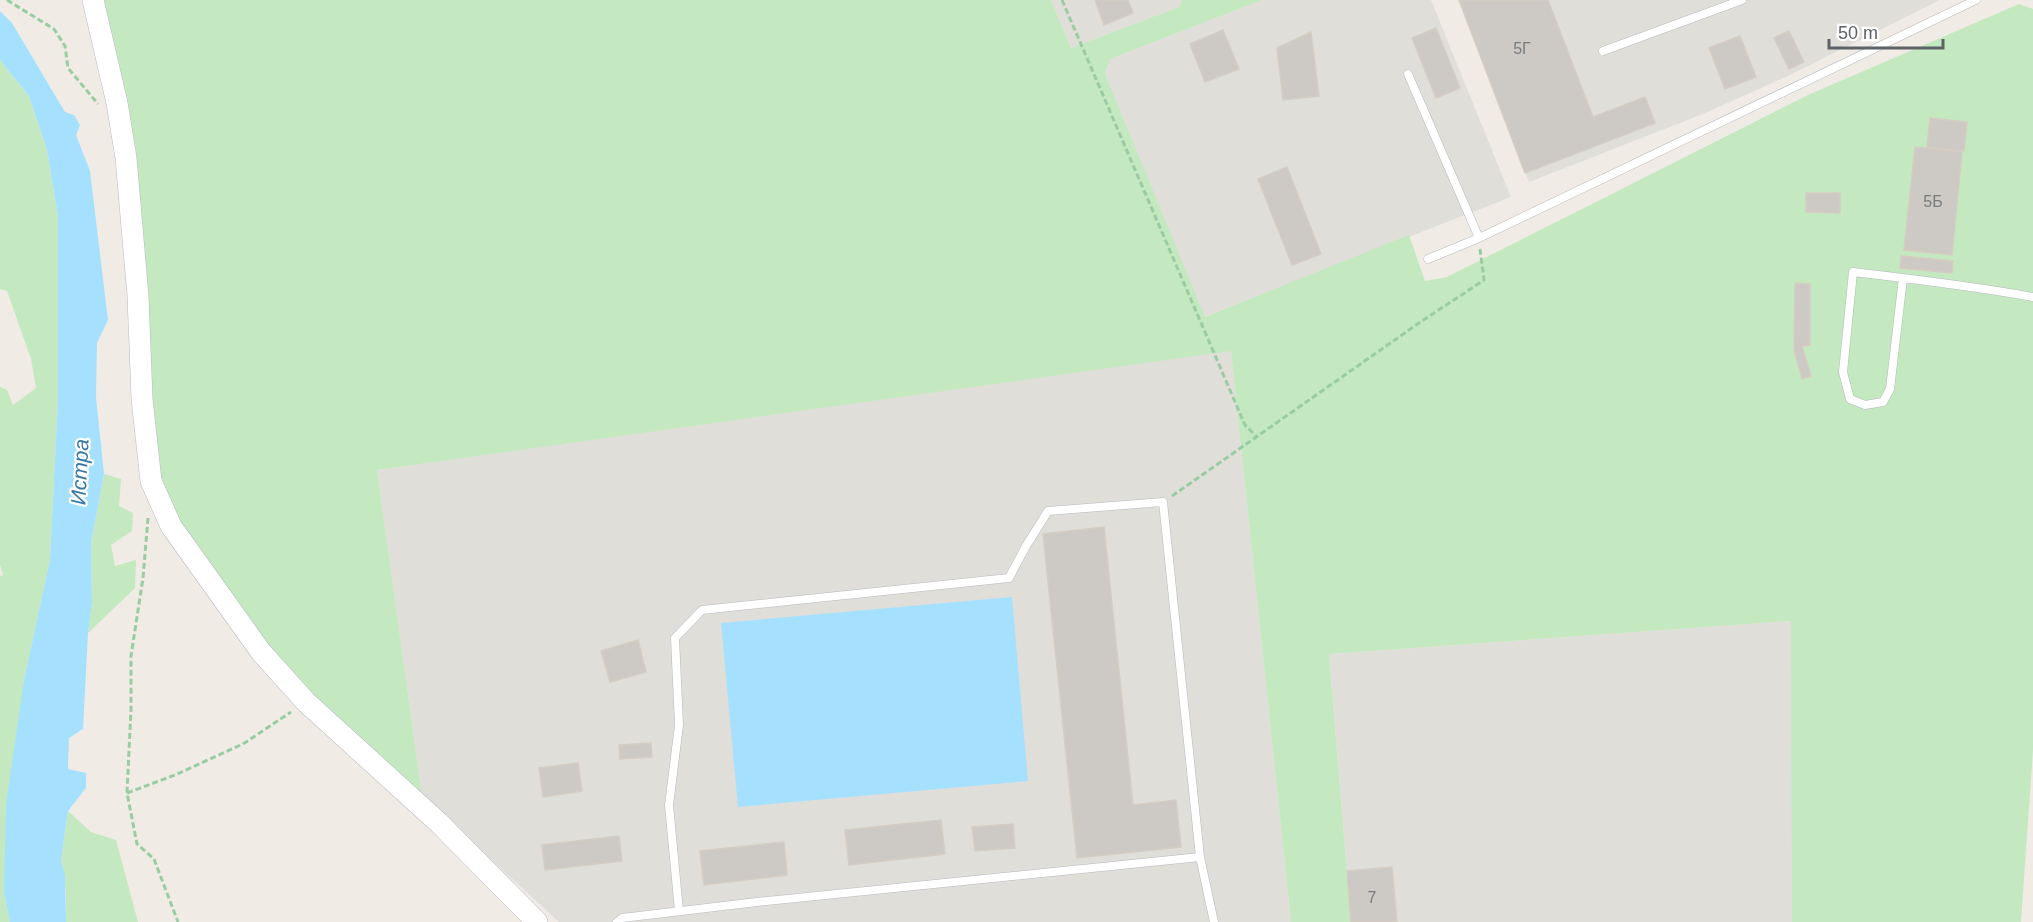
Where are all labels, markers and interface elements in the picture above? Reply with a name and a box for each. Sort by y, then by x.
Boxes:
scale bar [1829,12,1943,50]
text: 50 m [1838,23,1878,43]
house number: 5Г [1513,40,1531,57]
house number: 5Б [1923,193,1943,210]
water label: Истра [66,438,93,506]
house number: 7 [1368,889,1377,906]

